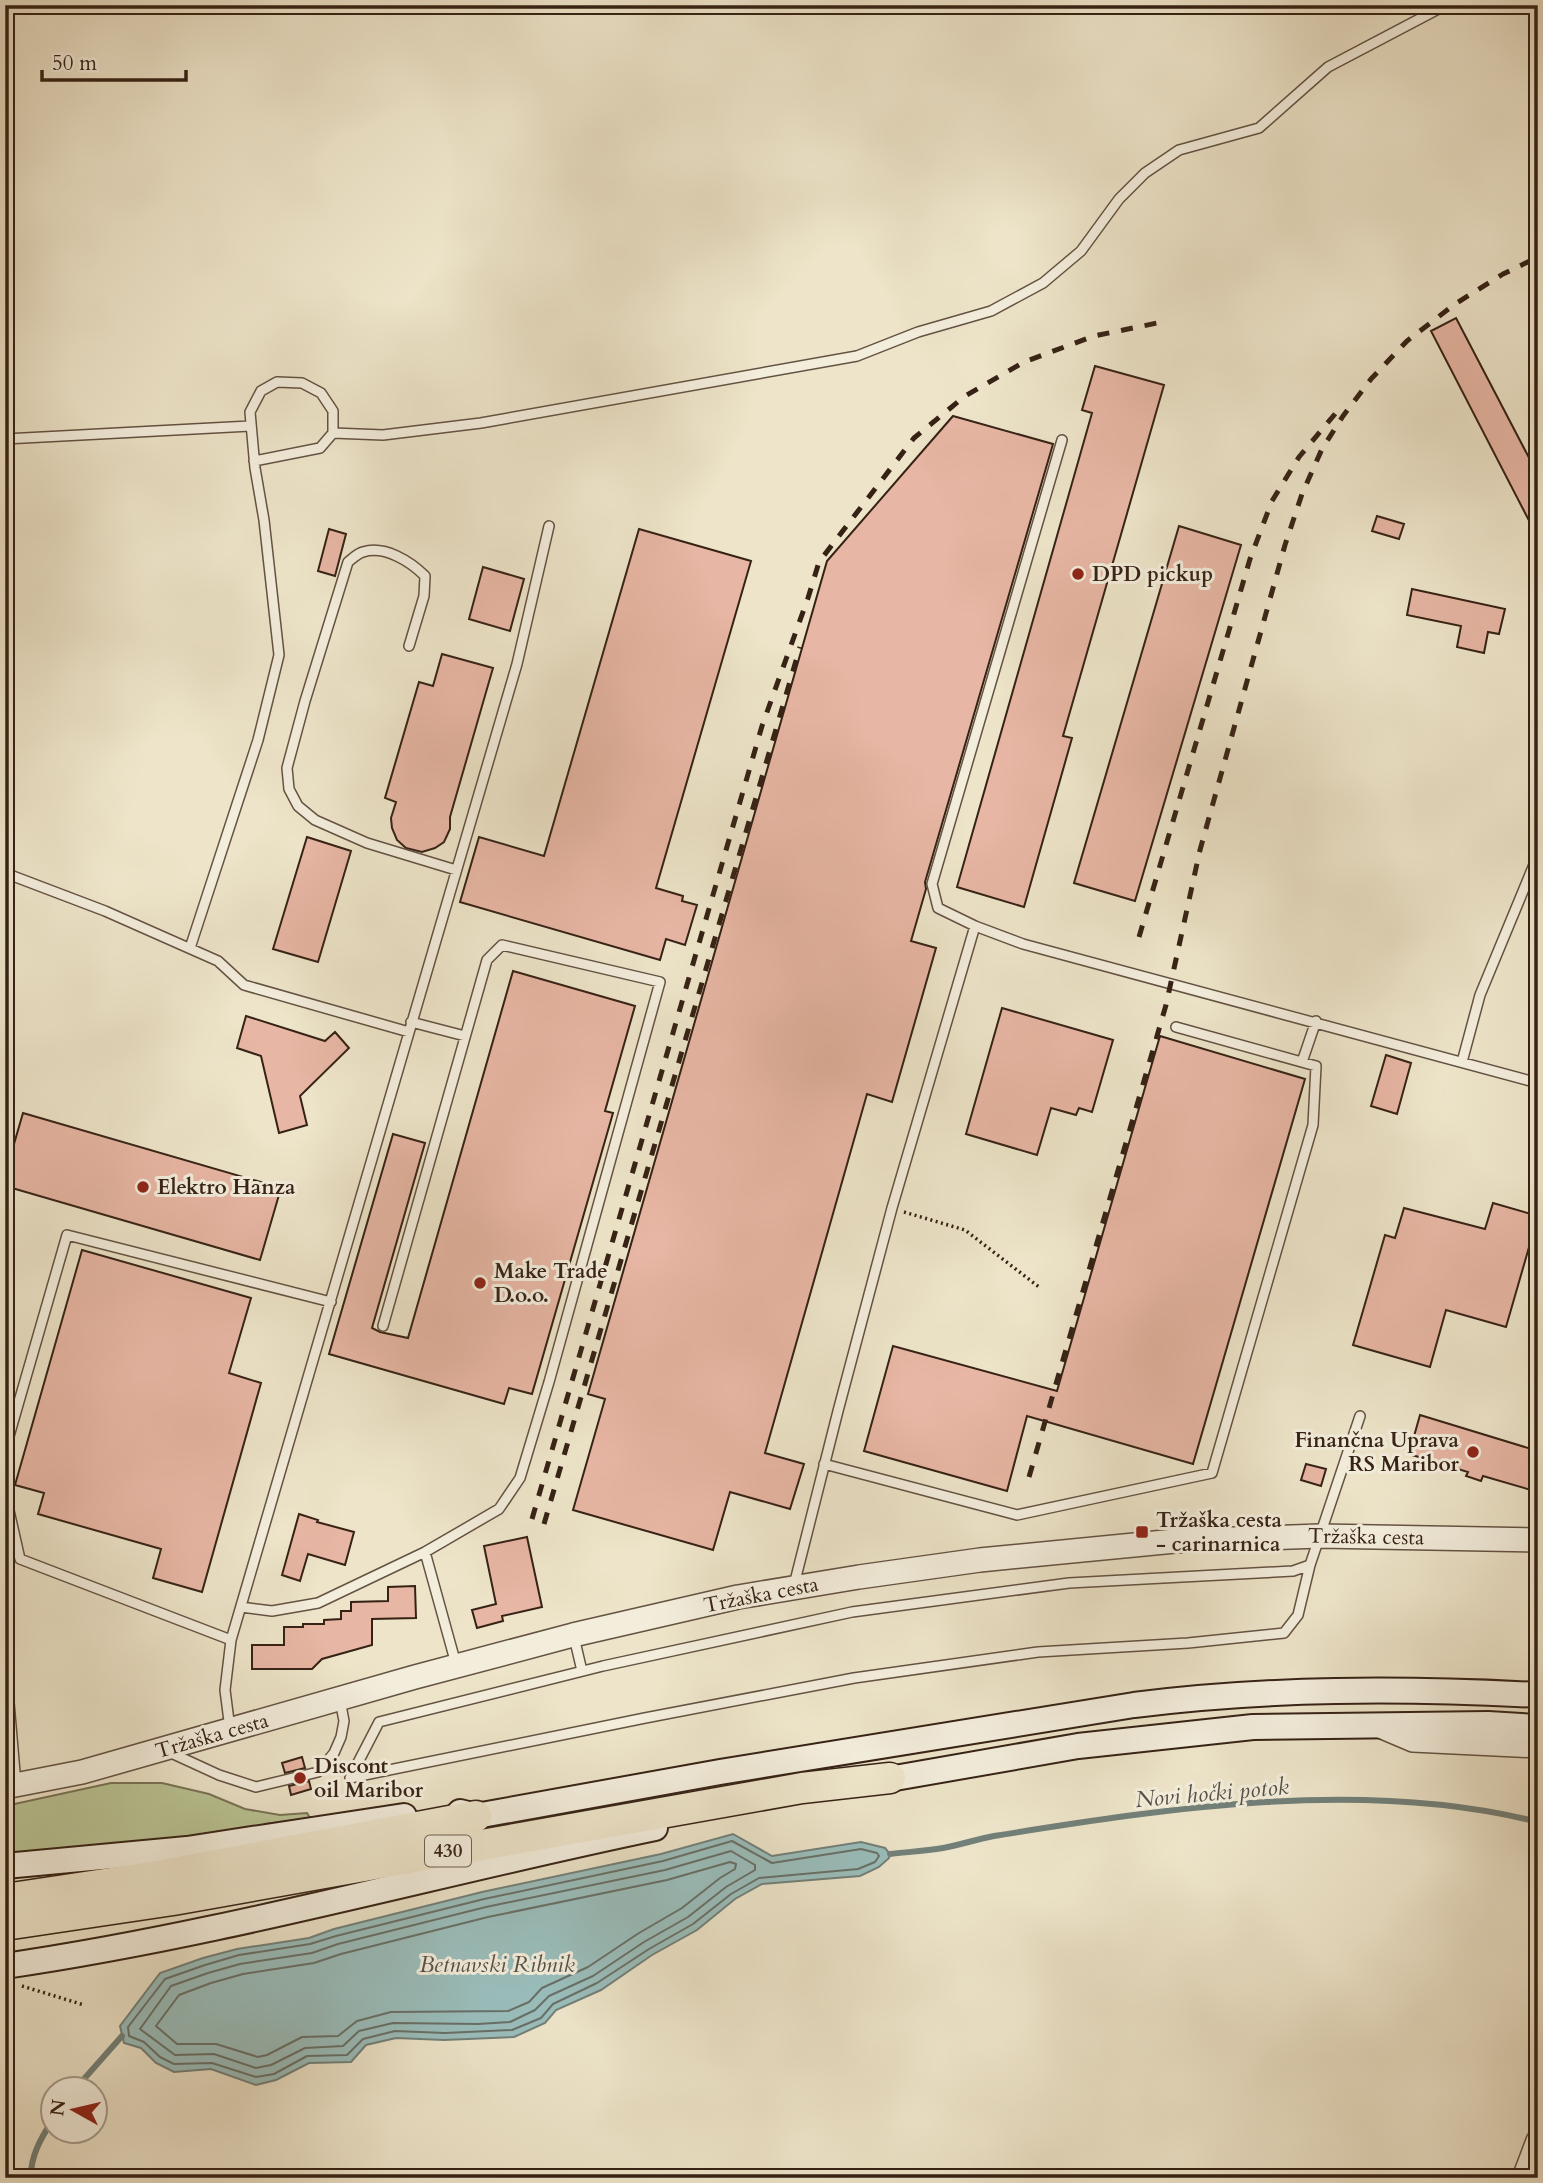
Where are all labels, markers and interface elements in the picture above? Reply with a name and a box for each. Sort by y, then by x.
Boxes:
scale bar [42,38,186,82]
text: 50 m [52,49,97,78]
place label: DPD pickup [1092,560,1213,589]
marker: DPD pickup [1070,566,1086,582]
place label: Elektro Hanza [157,1173,296,1202]
marker: Elektro Hanza [135,1179,151,1195]
place label: Make Trade D.o.o. [494,1257,608,1310]
marker: Make Trade D.o.o. [472,1275,488,1291]
place label: Finančna Uprava RS Maribor [1294,1426,1460,1479]
marker: Finančna Uprava RS Maribor [1465,1444,1481,1460]
place label: Tržaška cesta - carinarnica [1156,1506,1282,1559]
street label: Tržaška cesta [1308,1521,1424,1553]
marker: Tržaška cesta - carinarnica [1134,1524,1150,1540]
street label: Tržaška cesta [701,1570,821,1620]
street label: Tržaška cesta [152,1706,272,1766]
place label: Discont oil Maribor [314,1752,424,1805]
marker: Discont oil Maribor [292,1770,308,1786]
water label: Novi hočki potok [1134,1771,1291,1815]
road number: 430 [425,1836,471,1867]
water label: Betnavski Ribnik [419,1949,575,1980]
north arrow [38,2074,108,2144]
text: N [44,2097,72,2118]

